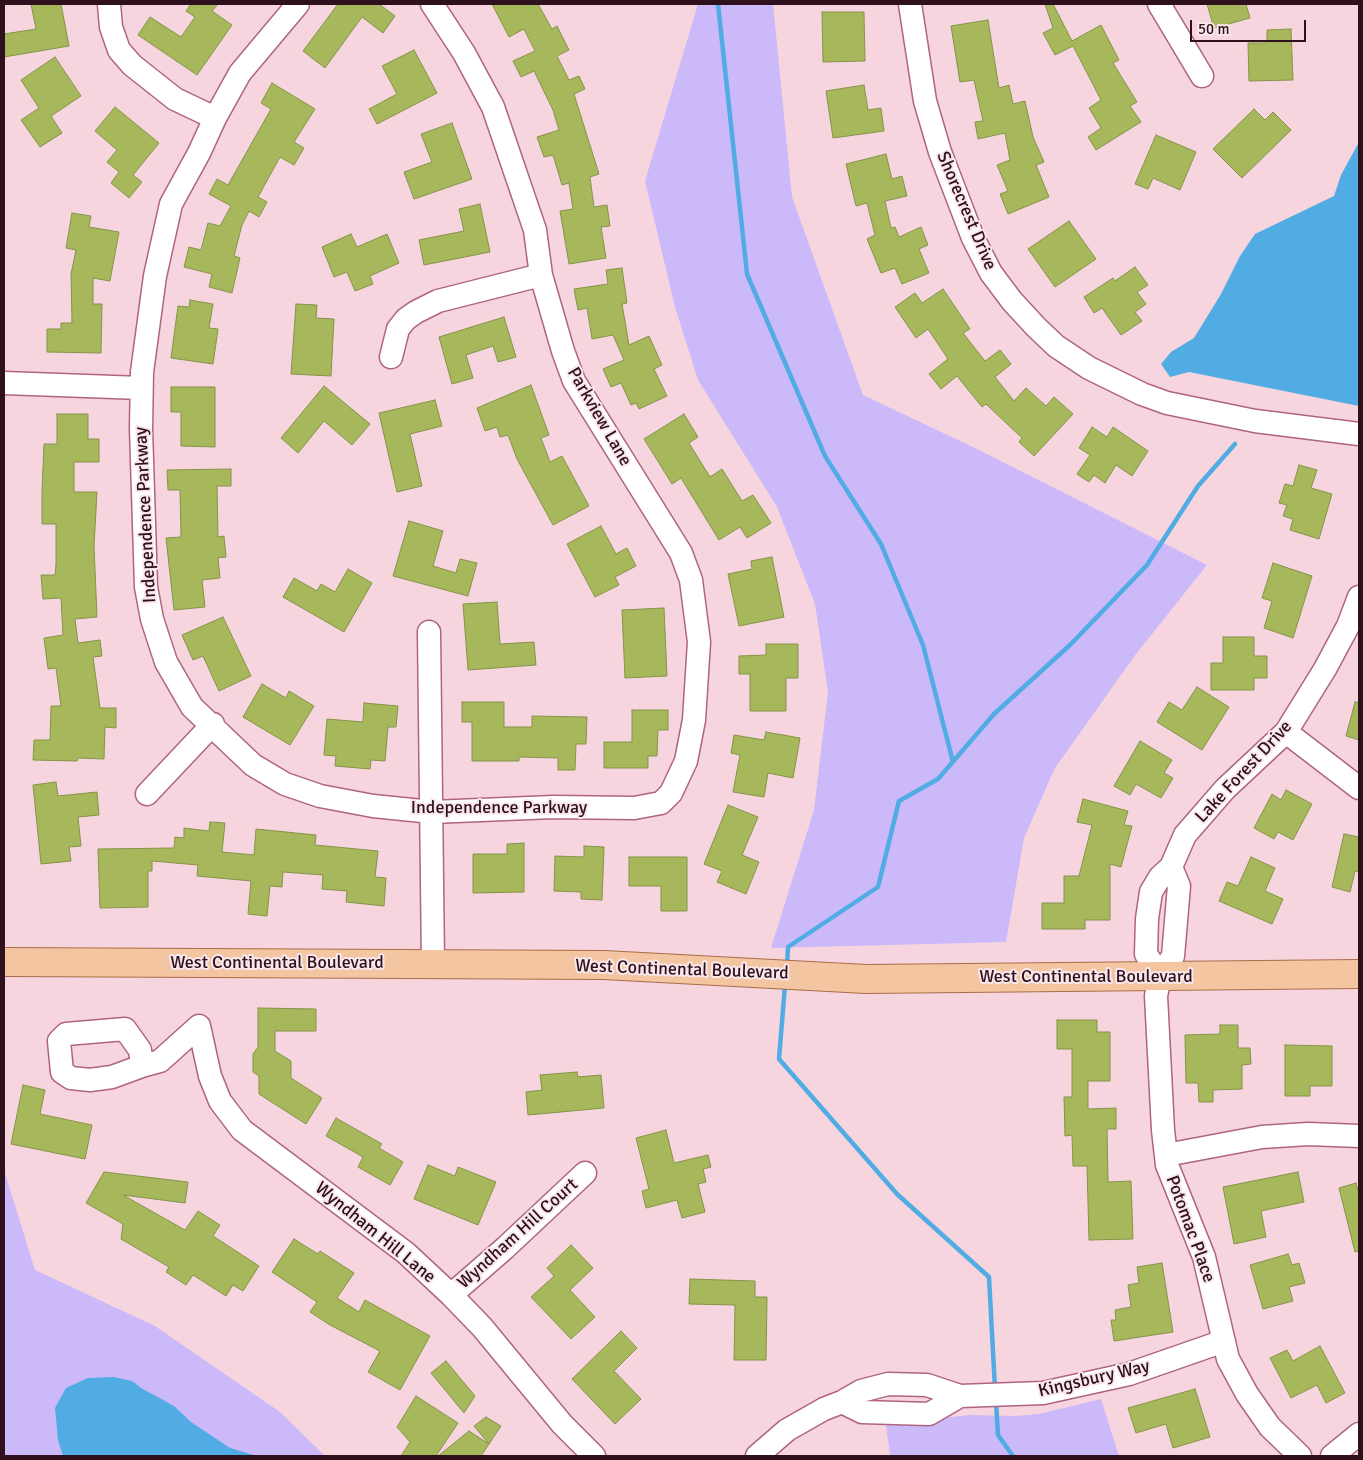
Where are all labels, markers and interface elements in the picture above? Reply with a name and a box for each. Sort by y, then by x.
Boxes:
scale bar [1193,10,1309,42]
text: 50 m [1198,20,1229,38]
street label: Shorecrest Drive [931,149,1001,273]
street label: Parkview Lane [562,364,636,470]
street label: Independence Parkway [131,426,161,604]
street label: Lake Forest Drive [1191,716,1297,828]
street label: Independence Parkway [411,797,587,819]
street label: West Continental Boulevard [170,952,384,974]
street label: West Continental Boulevard [575,955,789,985]
street label: West Continental Boulevard [979,966,1193,988]
street label: Potomac Place [1161,1173,1219,1285]
street label: Wyndham Hill Court [453,1174,583,1294]
street label: Wyndham Hill Lane [310,1178,440,1288]
street label: Kingsbury Way [1036,1356,1152,1402]

